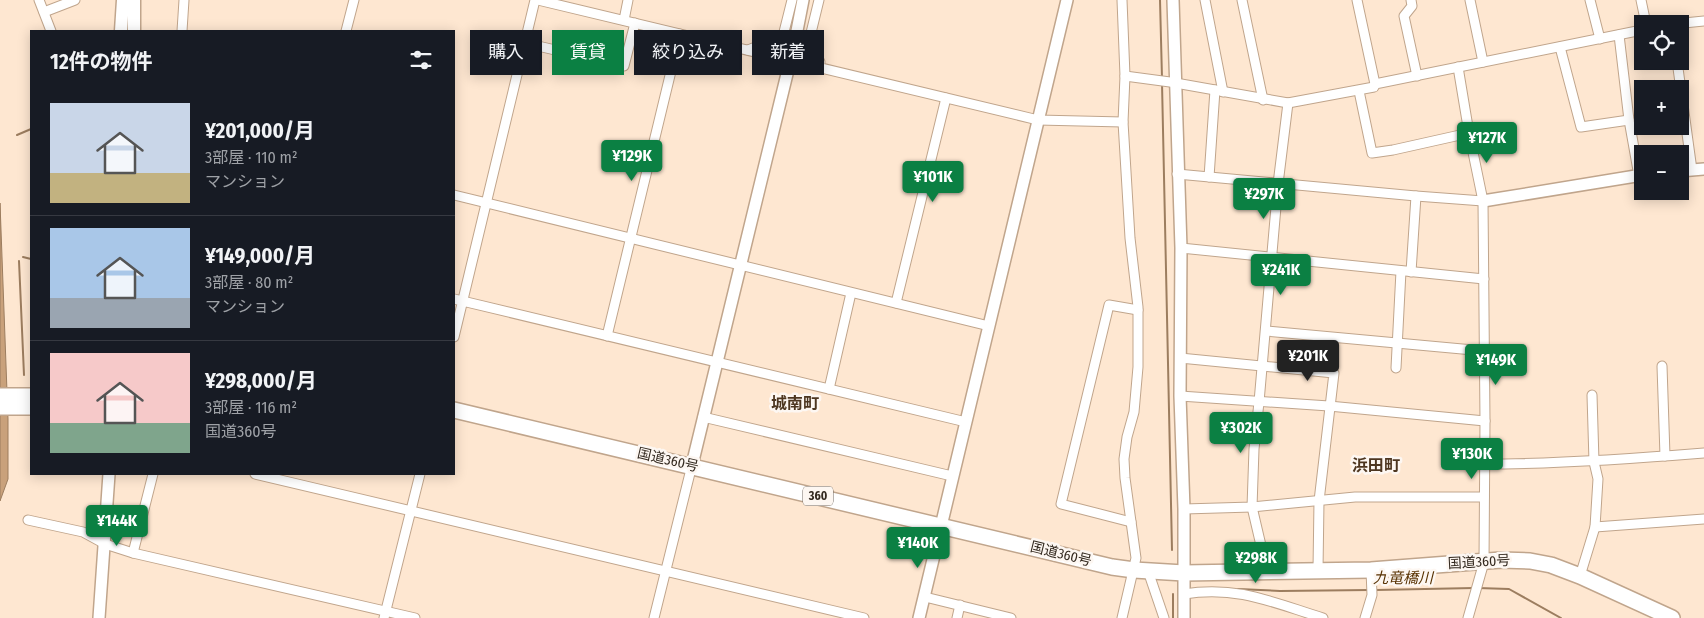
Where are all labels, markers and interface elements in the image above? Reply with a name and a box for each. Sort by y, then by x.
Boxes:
map controls [1634,15,1689,200]
button: locate [1634,15,1689,70]
chip: 購入 [470,30,542,75]
chip: 賃貸 [552,30,624,75]
chip: 絞り込み [634,30,742,75]
chip: 新着 [752,30,824,75]
icon: filters [407,46,435,74]
text: 12件の物件 [50,49,153,75]
button: + [1634,80,1689,135]
text: ¥201,000/月 [205,118,315,144]
pin: ¥127K [1452,121,1522,164]
icon: home [90,123,150,183]
text: ¥127K [1468,128,1506,147]
pin: ¥129K [597,140,667,182]
button: − [1634,145,1689,200]
text: ¥129K [612,146,652,165]
text: 3部屋 · 110 m² [205,148,298,167]
pin: ¥101K [898,160,968,203]
text: ¥101K [913,167,953,186]
text: マンション [205,172,285,191]
pin: ¥297K [1229,178,1299,220]
text: ¥297K [1244,184,1284,203]
text: ¥149,000/月 [205,243,315,269]
icon: home [90,248,150,308]
pin: ¥241K [1246,254,1316,296]
text: ¥241K [1262,260,1300,279]
text: 3部屋 · 80 m² [205,273,293,292]
text: マンション [205,297,285,316]
pin: ¥201K [1273,340,1343,382]
pin: ¥149K [1461,344,1531,386]
text: ¥201K [1288,346,1328,365]
text: ¥149K [1476,350,1516,369]
text: ¥298,000/月 [205,368,317,394]
icon: home [90,373,150,433]
district label: 城南町 [771,394,819,413]
text: 3部屋 · 116 m² [205,398,297,417]
pin: ¥302K [1206,412,1276,454]
text: ¥302K [1221,418,1261,437]
text: 国道360号 [205,422,277,441]
pin: ¥130K [1437,438,1507,480]
text: ¥130K [1452,444,1492,463]
street label: 国道360号 [636,445,700,475]
district label: 浜田町 [1352,456,1400,475]
road number: 360 [803,486,833,506]
pin: ¥144K [82,504,152,547]
text: ¥144K [97,511,137,530]
pin: ¥140K [883,526,953,569]
text: ¥140K [898,533,938,552]
street label: 国道360号 [1029,538,1093,570]
pin: ¥298K [1221,542,1291,584]
text: ¥298K [1235,548,1277,567]
street label: 国道360号 [1447,552,1511,572]
water label: 九竜橋川 [1373,569,1435,587]

